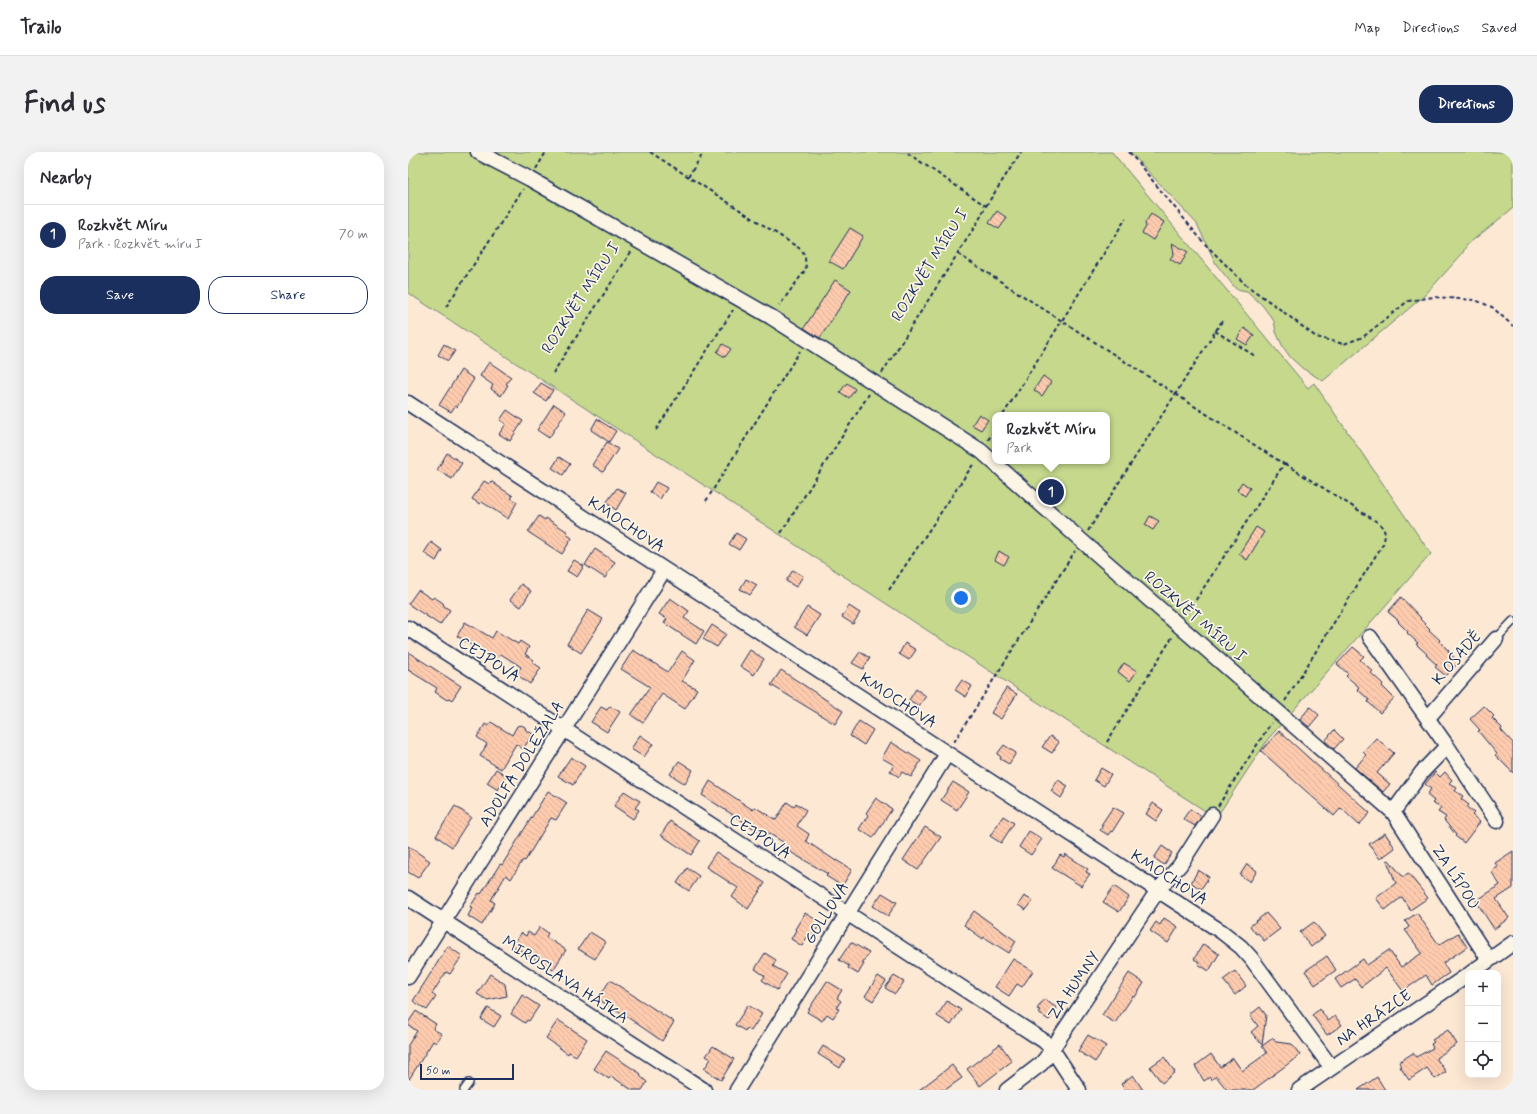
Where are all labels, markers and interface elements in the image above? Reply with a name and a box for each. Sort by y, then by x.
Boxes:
text: Trailo [20,15,62,40]
text: Map [1354,19,1380,37]
text: Directions [1402,19,1460,37]
text: Saved [1482,19,1517,37]
button: Directions [1419,85,1513,123]
text: Find us [24,86,105,123]
text: Nearby [40,167,92,189]
street label: ROZKVĚT MÍRU I [887,205,973,325]
text: Rozkvět Míru [78,216,167,236]
text: 1 [50,226,56,243]
text: 70 m [339,226,368,243]
text: Park · Rozkvět míru I [78,236,202,253]
street label: ROZKVĚT MÍRU I [537,238,625,358]
button: Save [40,276,200,314]
button: Share [208,276,368,314]
popup [992,412,1110,464]
text: Rozkvět Míru [1006,420,1096,440]
text: Park [1006,440,1032,457]
pin: 1 [1038,477,1064,507]
street label: KMOCHOVA [583,492,669,558]
street label: ROZKVĚT MÍRU I [1139,567,1251,667]
your location [951,588,971,608]
street label: K OSADĚ [1428,626,1486,690]
street label: CEJPOVA [454,632,524,688]
street label: KMOCHOVA [855,668,941,734]
street label: ADOLFA DOLEŽALA [475,697,569,831]
street label: CEJPOVA [725,809,795,865]
street label: ZA LÍPOU [1426,841,1484,913]
street label: KMOCHOVA [1126,845,1212,911]
street label: GOLLOVA [800,878,854,948]
street label: MIROSLAVA HÁJKA [498,931,632,1029]
street label: ZA HUMNY [1043,947,1105,1024]
map controls [1465,970,1501,1078]
button: + [1465,970,1501,1006]
street label: NA HRÁZCE [1332,985,1416,1051]
button: − [1465,1006,1501,1042]
button: locate [1465,1042,1501,1078]
scale bar [420,1062,514,1081]
text: 50 m [426,1064,451,1078]

